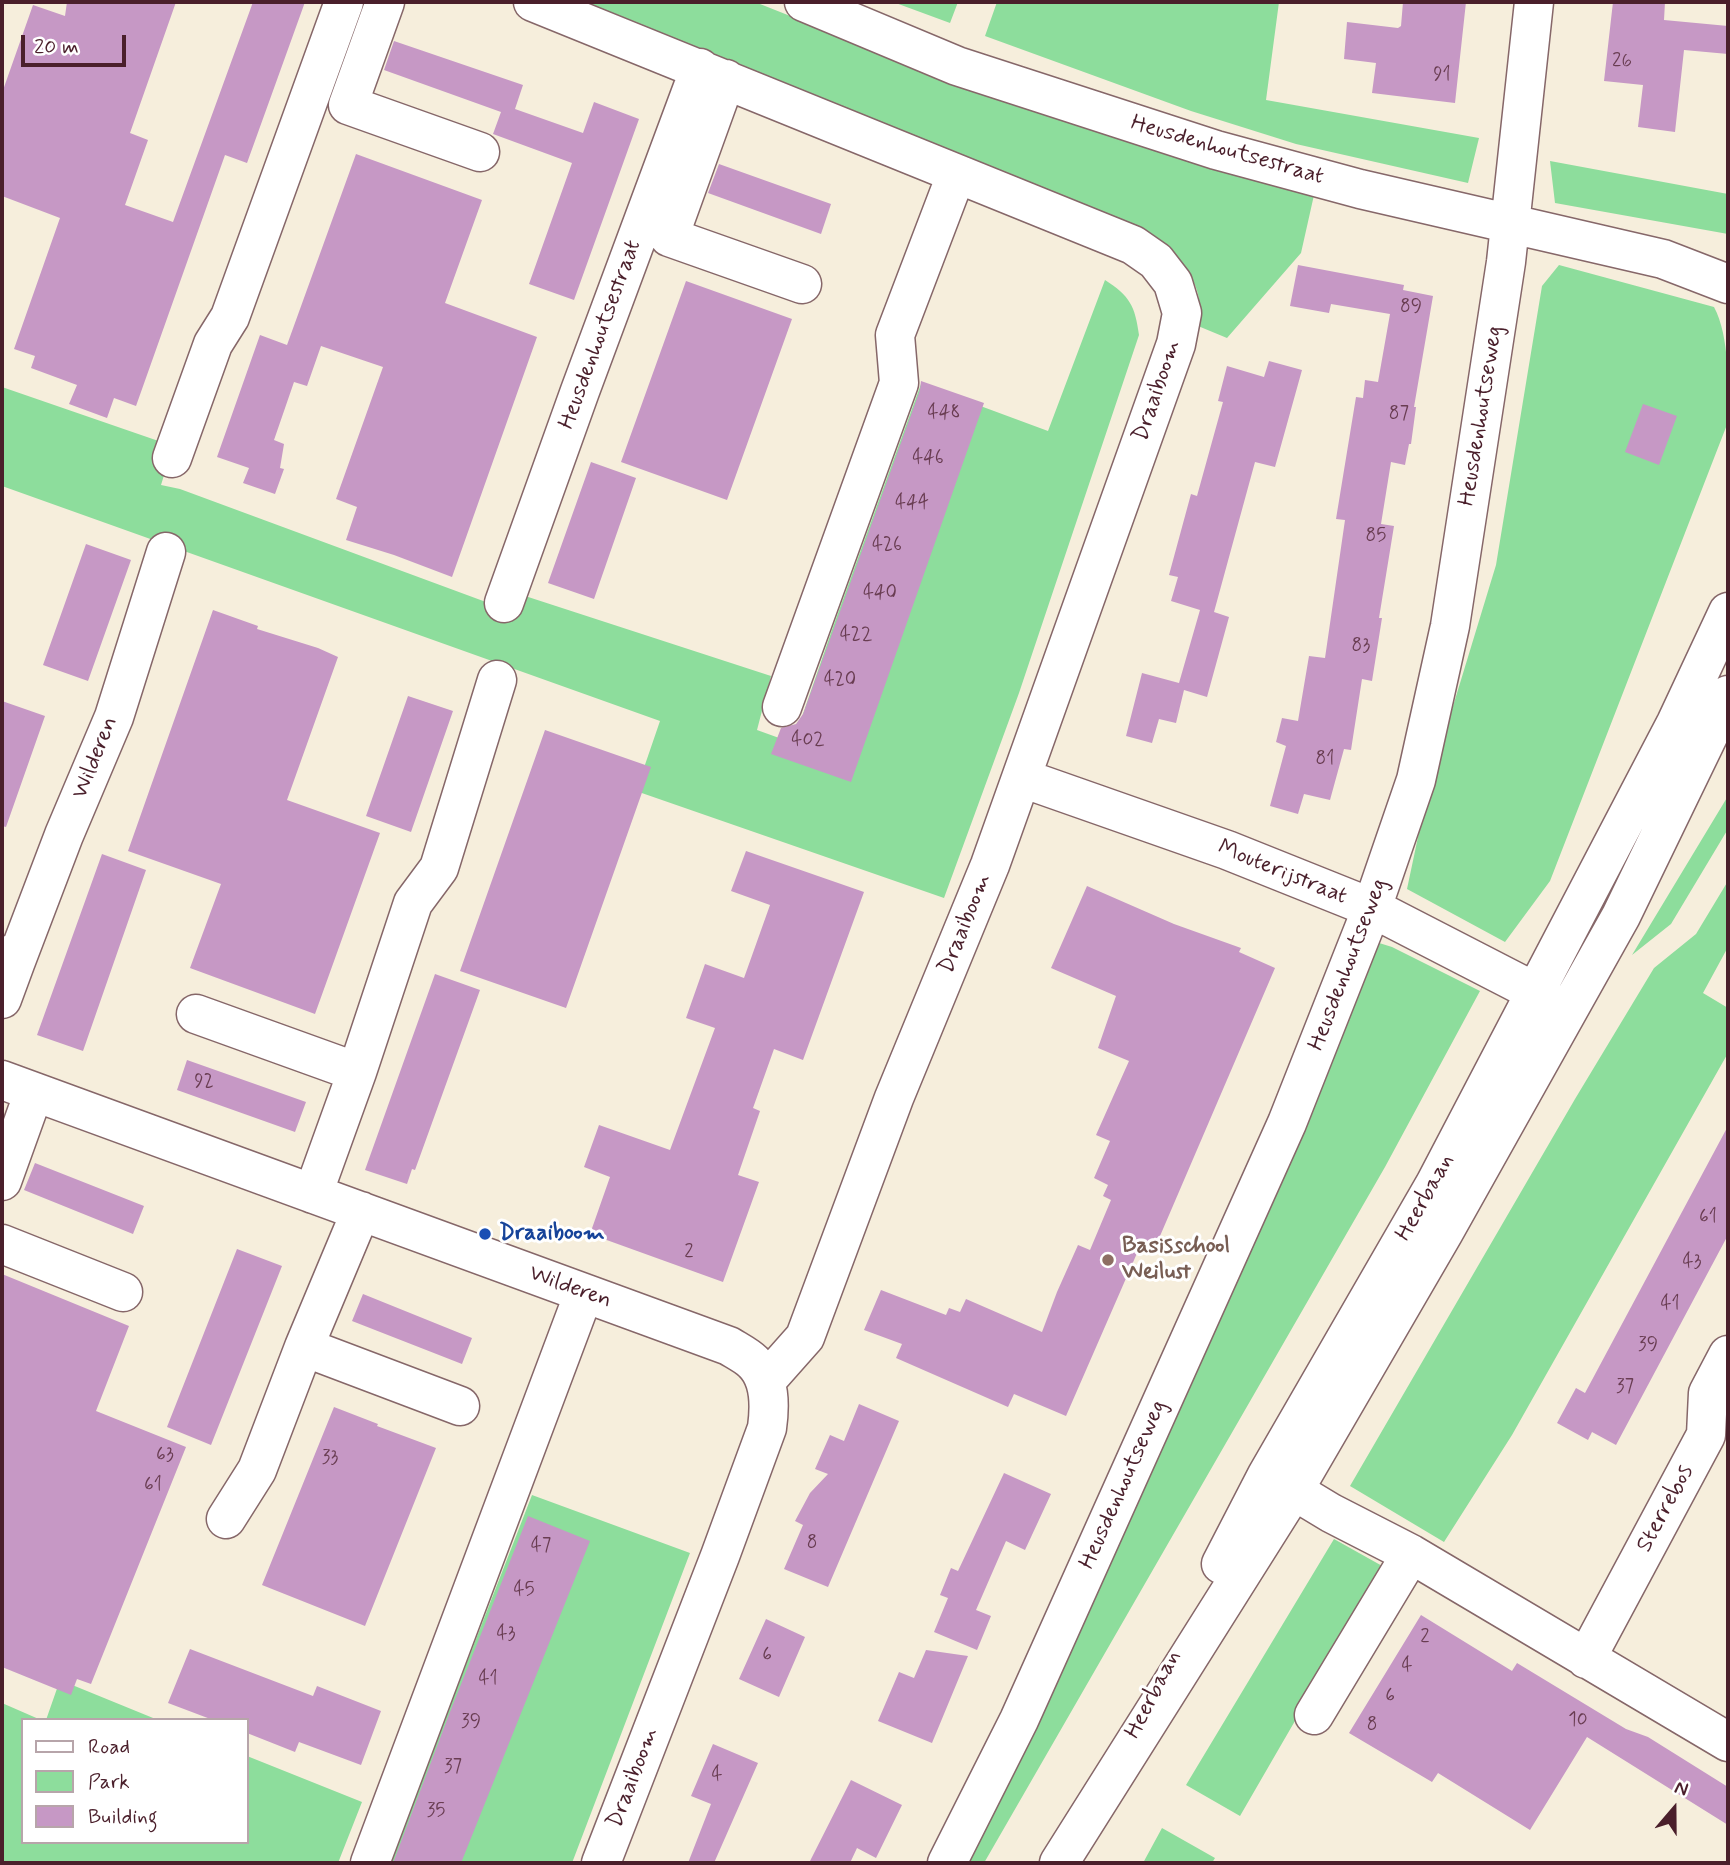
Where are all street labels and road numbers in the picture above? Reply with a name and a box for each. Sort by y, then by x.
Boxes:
street label: Heusdenhoutsestraat [1127,110,1327,192]
street label: Heusdenhoutsestraat [554,237,648,433]
street label: Heusdenhoutseweg [1454,324,1510,508]
street label: Draaiboom [1128,337,1188,445]
street label: Wilderen [67,713,125,803]
street label: Mouterijstraat [1213,835,1351,911]
street label: Draaiboom [933,870,999,978]
street label: Heusdenhoutseweg [1303,875,1395,1055]
street label: Heerbaan [1391,1150,1461,1246]
street label: Wilderen [525,1260,615,1316]
street label: Heusdenhoutseweg [1074,1396,1174,1574]
street label: Sterrebos [1632,1461,1700,1557]
street label: Heerbaan [1120,1646,1188,1744]
street label: Draaiboom [602,1724,666,1832]

